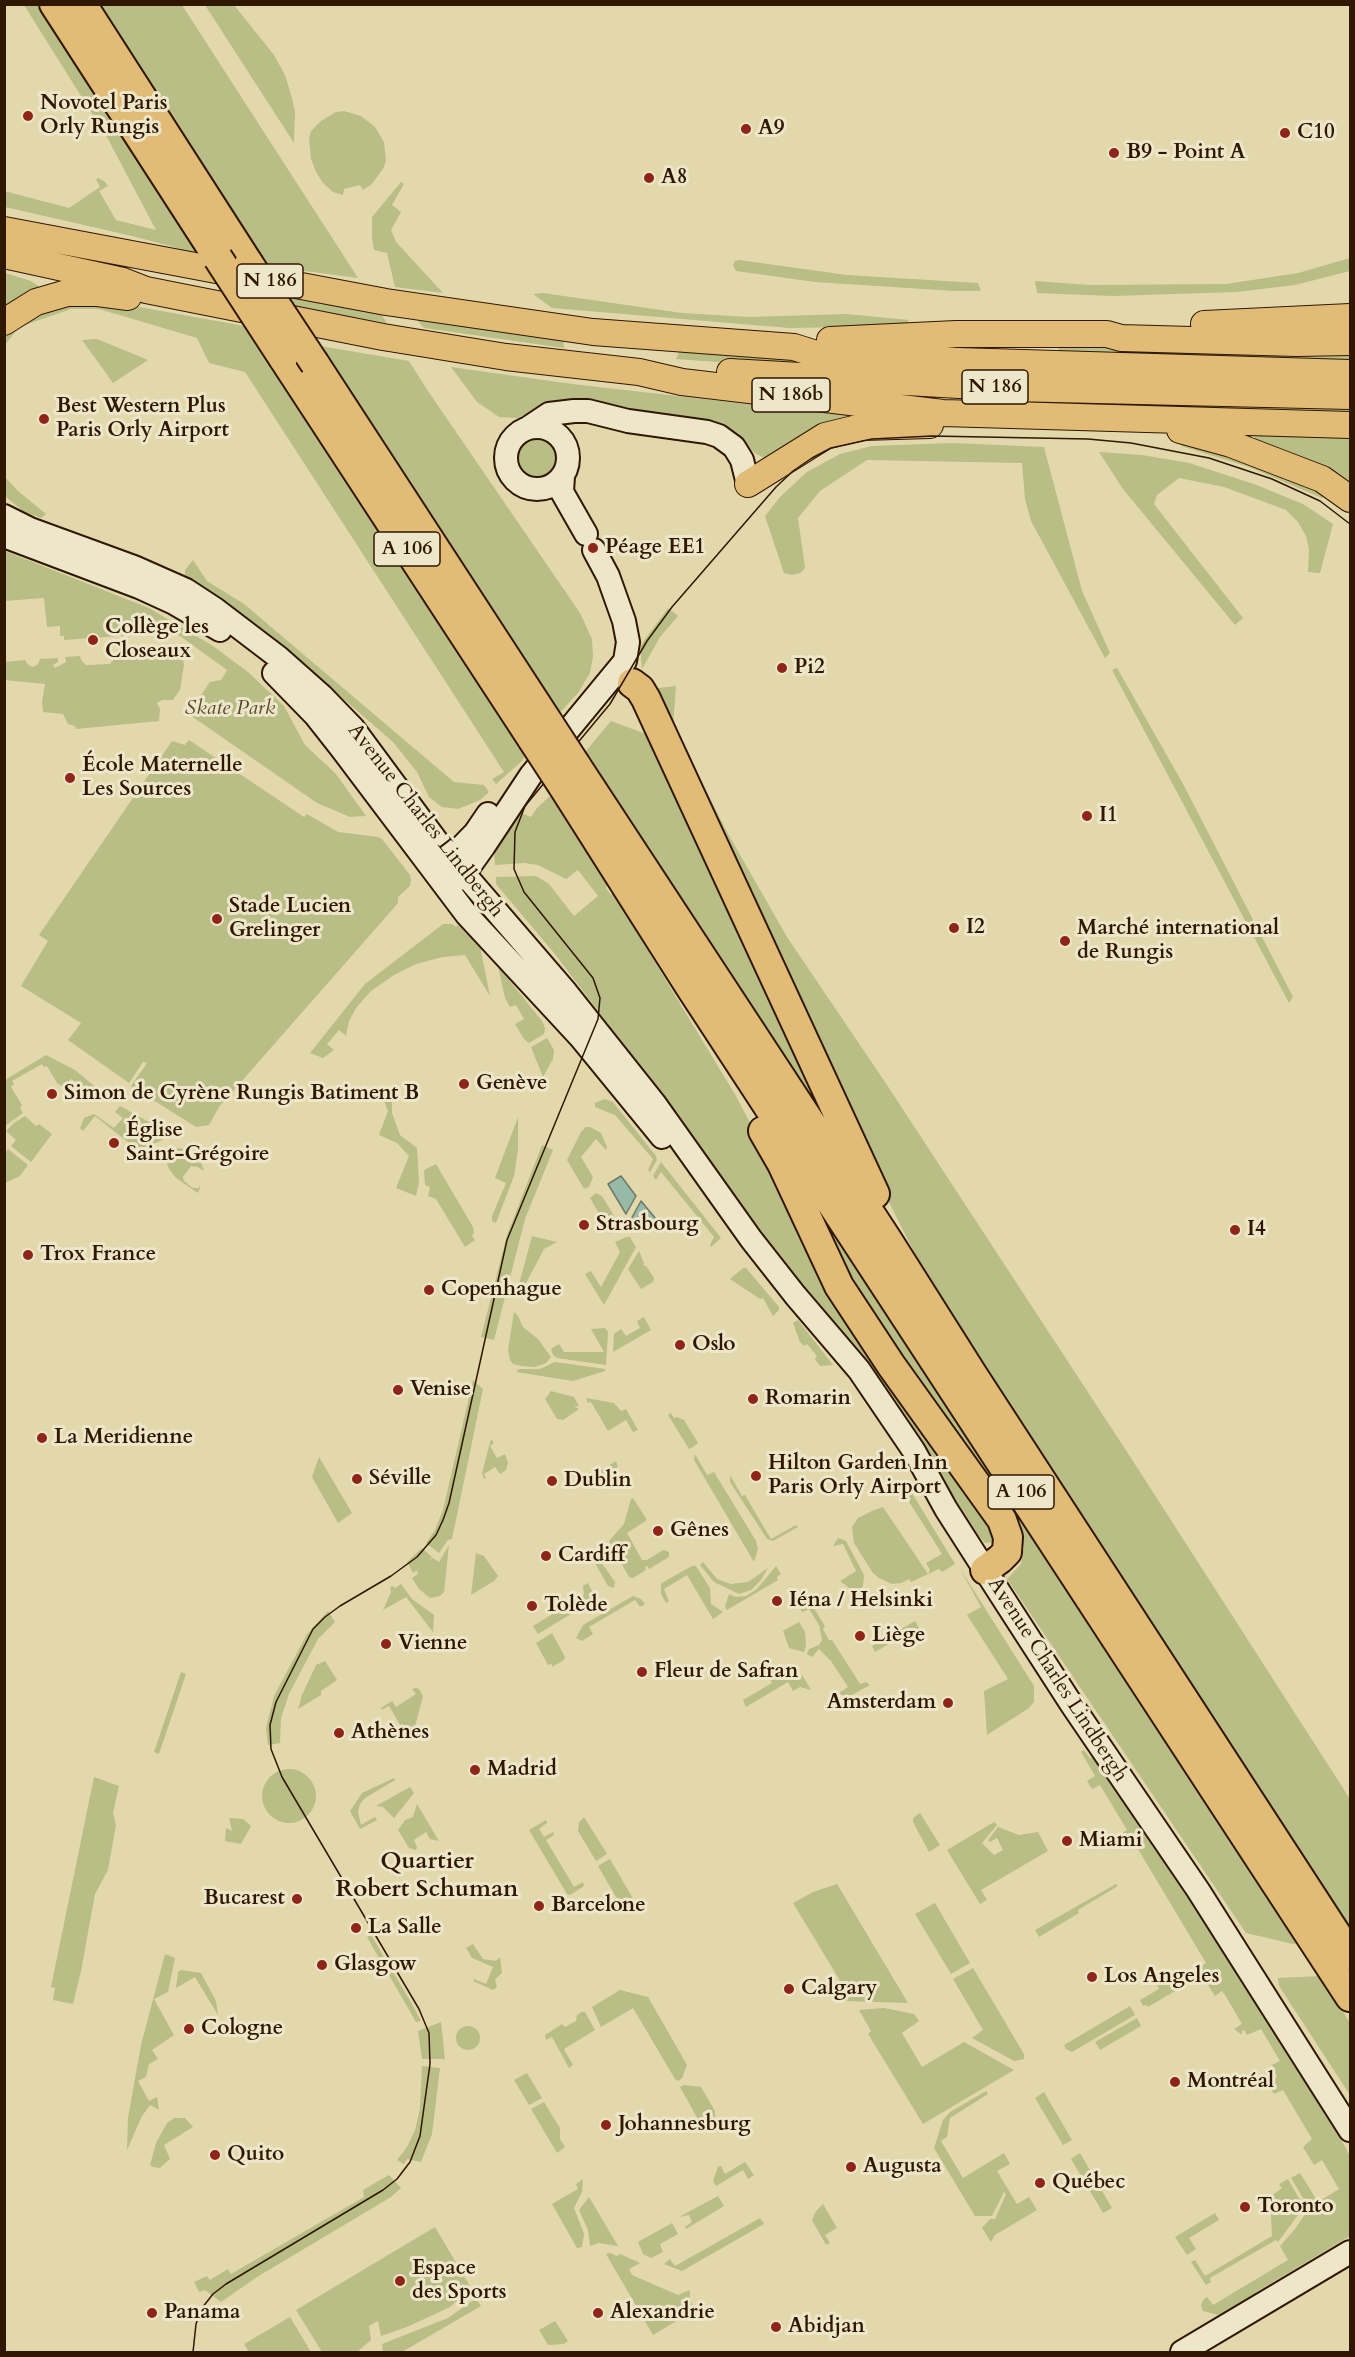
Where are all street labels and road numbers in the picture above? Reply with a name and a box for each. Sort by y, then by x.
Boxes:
road number: N 186 [237,264,303,298]
road number: N 186 [962,370,1028,404]
road number: N 186b [752,378,830,412]
road number: A 106 [374,532,440,566]
street label: Avenue Charles Lindbergh [341,719,509,923]
road number: A 106 [988,1475,1054,1509]
street label: Avenue Charles Lindbergh [981,1573,1133,1787]

